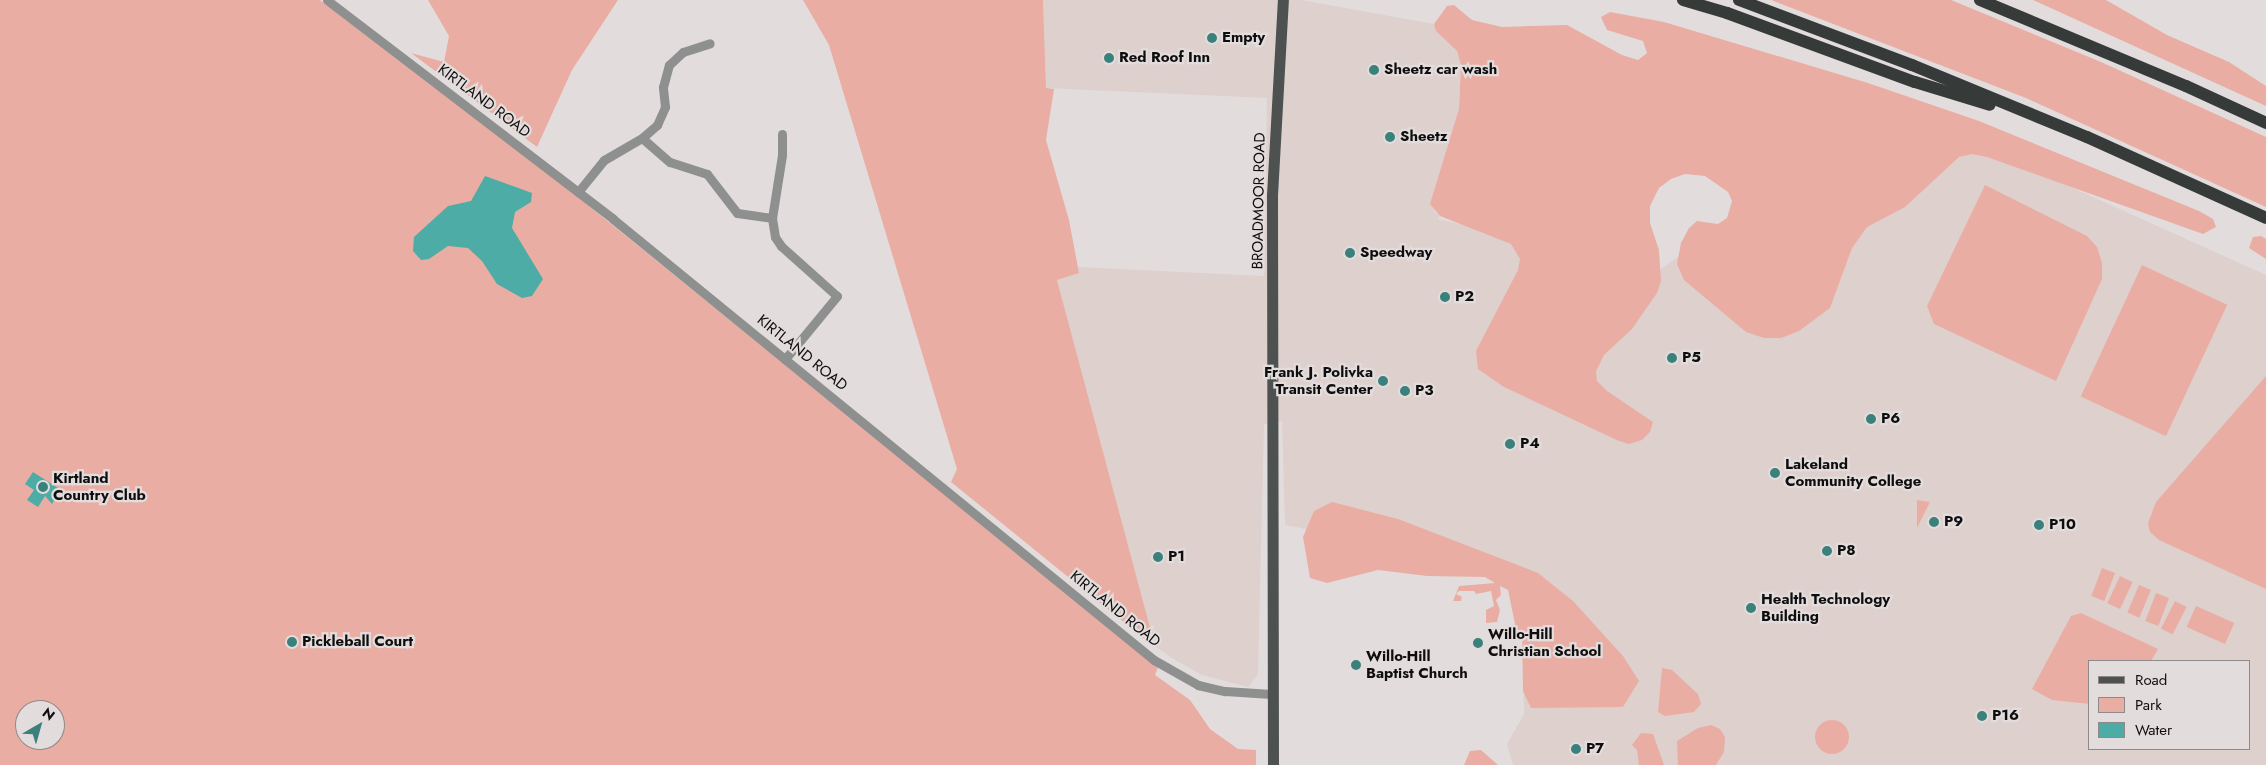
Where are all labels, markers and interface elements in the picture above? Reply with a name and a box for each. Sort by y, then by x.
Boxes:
place label: Empty [1222,29,1265,47]
marker: Empty [1206,32,1218,44]
place label: Red Roof Inn [1119,49,1210,67]
marker: Red Roof Inn [1103,52,1115,64]
street label: KIRTLAND ROAD [434,60,534,142]
place label: Sheetz car wash [1384,61,1497,79]
marker: Sheetz car wash [1368,64,1380,76]
place label: Sheetz [1400,128,1448,146]
marker: Sheetz [1384,131,1396,143]
street label: BROADMOOR ROAD [1249,132,1269,270]
place label: Speedway [1360,244,1432,262]
marker: Speedway [1344,247,1356,259]
place label: P2 [1455,288,1474,306]
marker: P2 [1439,291,1451,303]
street label: KIRTLAND ROAD [753,311,851,395]
place label: P5 [1682,349,1701,367]
marker: P5 [1666,352,1678,364]
place label: Frank J. Polivka Transit Center [1264,363,1373,398]
marker: Frank J. Polivka Transit Center [1377,375,1389,387]
place label: P3 [1415,382,1434,400]
marker: P3 [1399,385,1411,397]
place label: P6 [1881,410,1900,428]
marker: P6 [1865,413,1877,425]
place label: P4 [1520,435,1540,453]
marker: P4 [1504,438,1516,450]
place label: Lakeland Community College [1785,455,1921,490]
marker: Lakeland Community College [1769,467,1781,479]
place label: Kirtland Country Club [53,469,146,504]
marker: Kirtland Country Club [37,481,49,493]
place label: P9 [1944,513,1963,531]
marker: P9 [1928,516,1940,528]
place label: P10 [2049,516,2076,534]
marker: P10 [2033,519,2045,531]
place label: P8 [1837,542,1856,560]
marker: P8 [1821,545,1833,557]
place label: P1 [1168,548,1185,566]
marker: P1 [1152,551,1164,563]
street label: KIRTLAND ROAD [1066,567,1164,651]
place label: Health Technology Building [1761,590,1890,625]
marker: Health Technology Building [1745,602,1757,614]
place label: Willo-Hill Christian School [1488,625,1601,660]
place label: Pickleball Court [302,633,413,651]
marker: Pickleball Court [286,636,298,648]
marker: Willo-Hill Christian School [1472,637,1484,649]
place label: Willo-Hill Baptist Church [1366,647,1468,682]
marker: Willo-Hill Baptist Church [1350,659,1362,671]
legend [2088,660,2251,750]
text: Road [2135,669,2167,691]
text: Park [2135,694,2162,716]
north arrow [15,700,65,750]
text: N [38,703,59,725]
place label: P16 [1992,707,2019,725]
marker: P16 [1976,710,1988,722]
text: Water [2135,719,2172,741]
place label: P7 [1586,740,1604,758]
marker: P7 [1570,743,1582,755]

